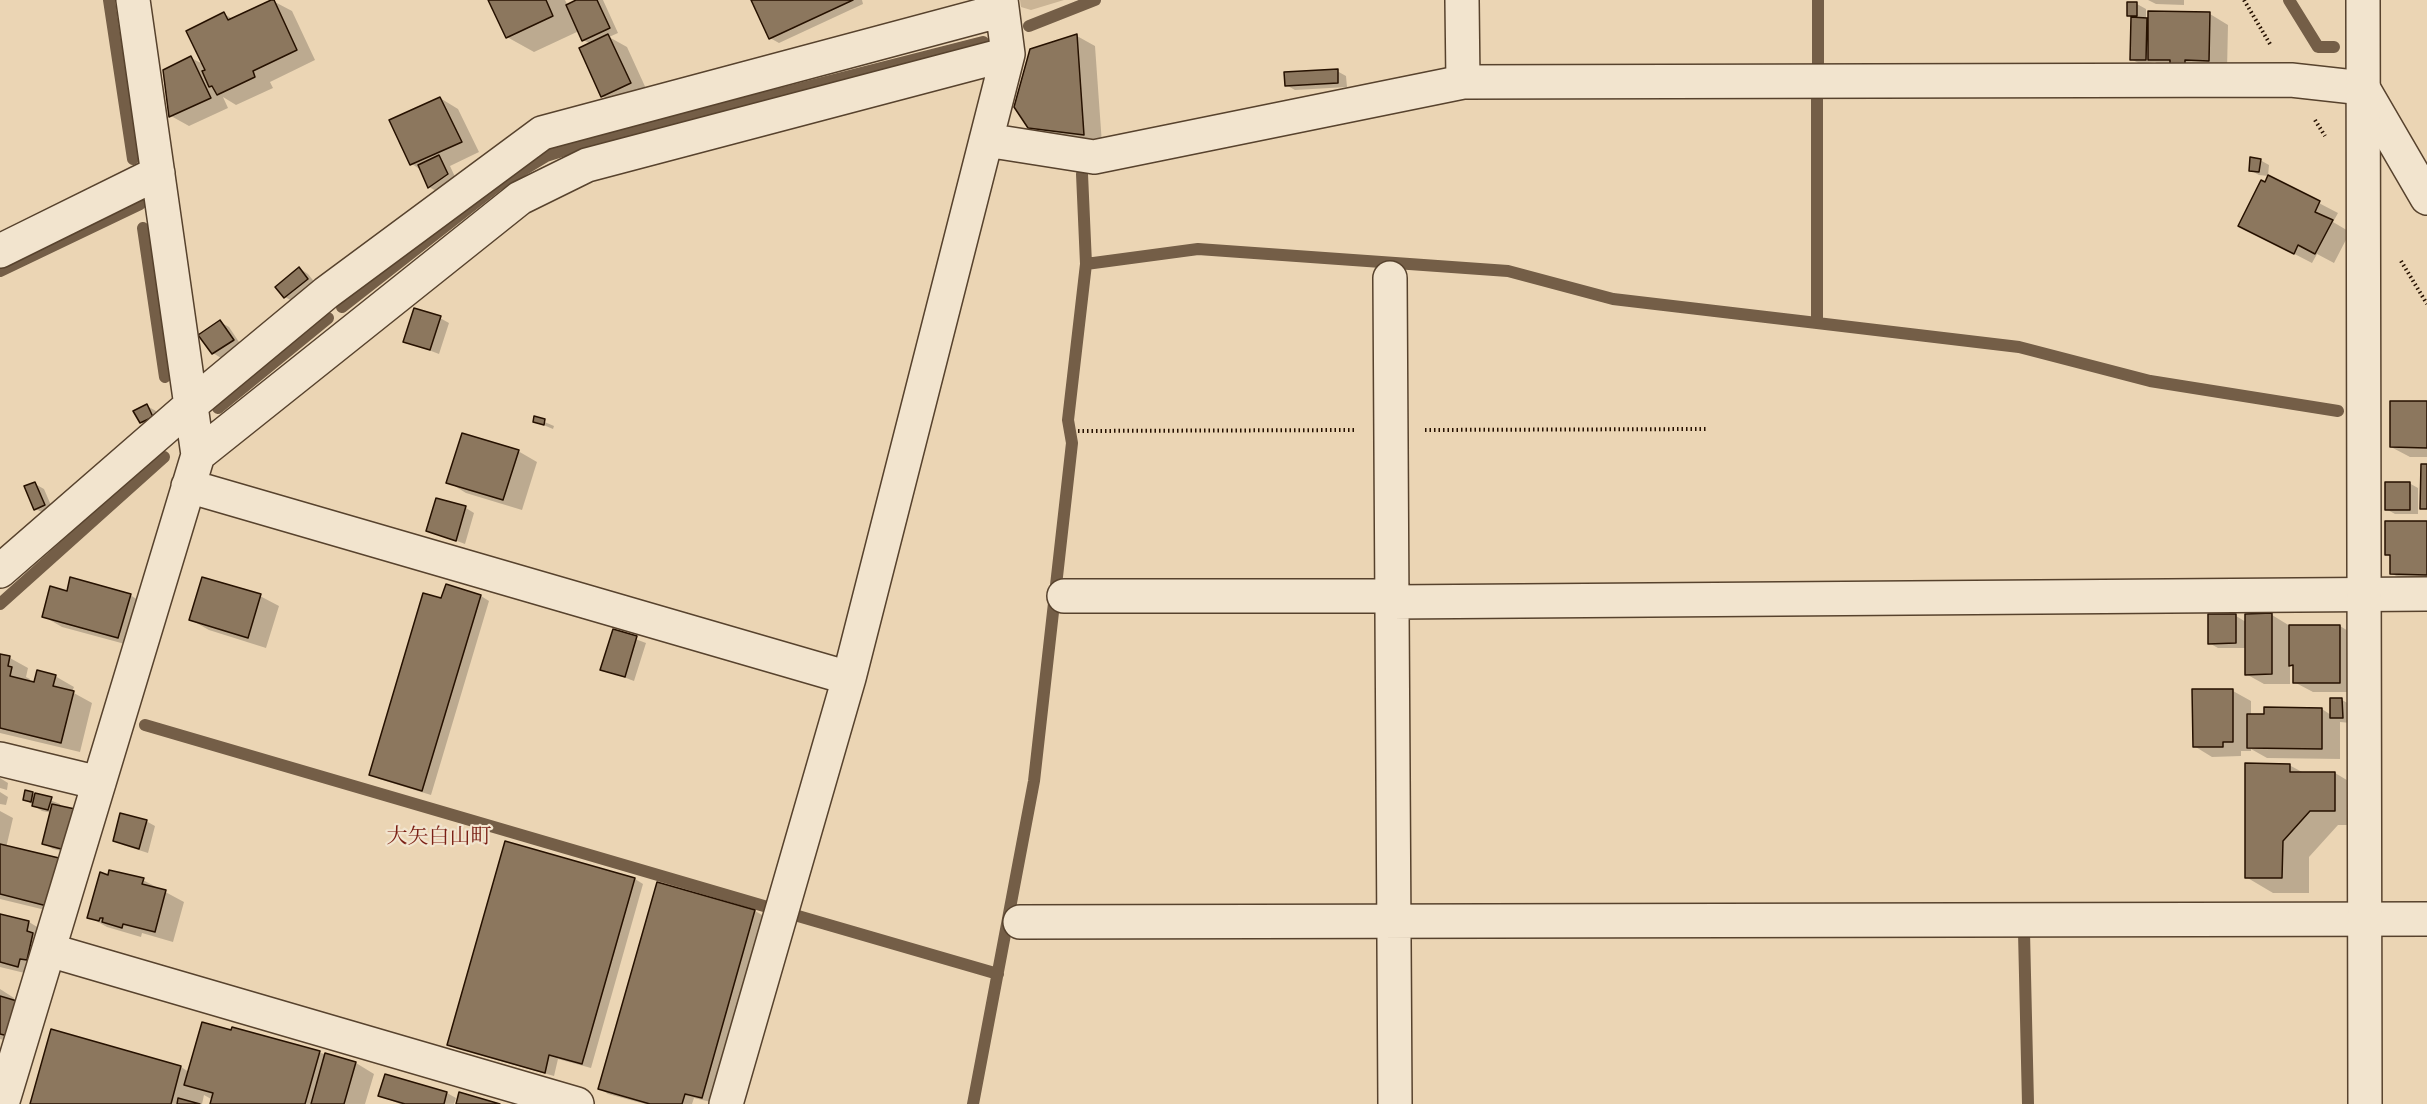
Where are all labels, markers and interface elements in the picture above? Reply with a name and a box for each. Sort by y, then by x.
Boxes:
district label: 大矢白山町 [387,824,491,850]

